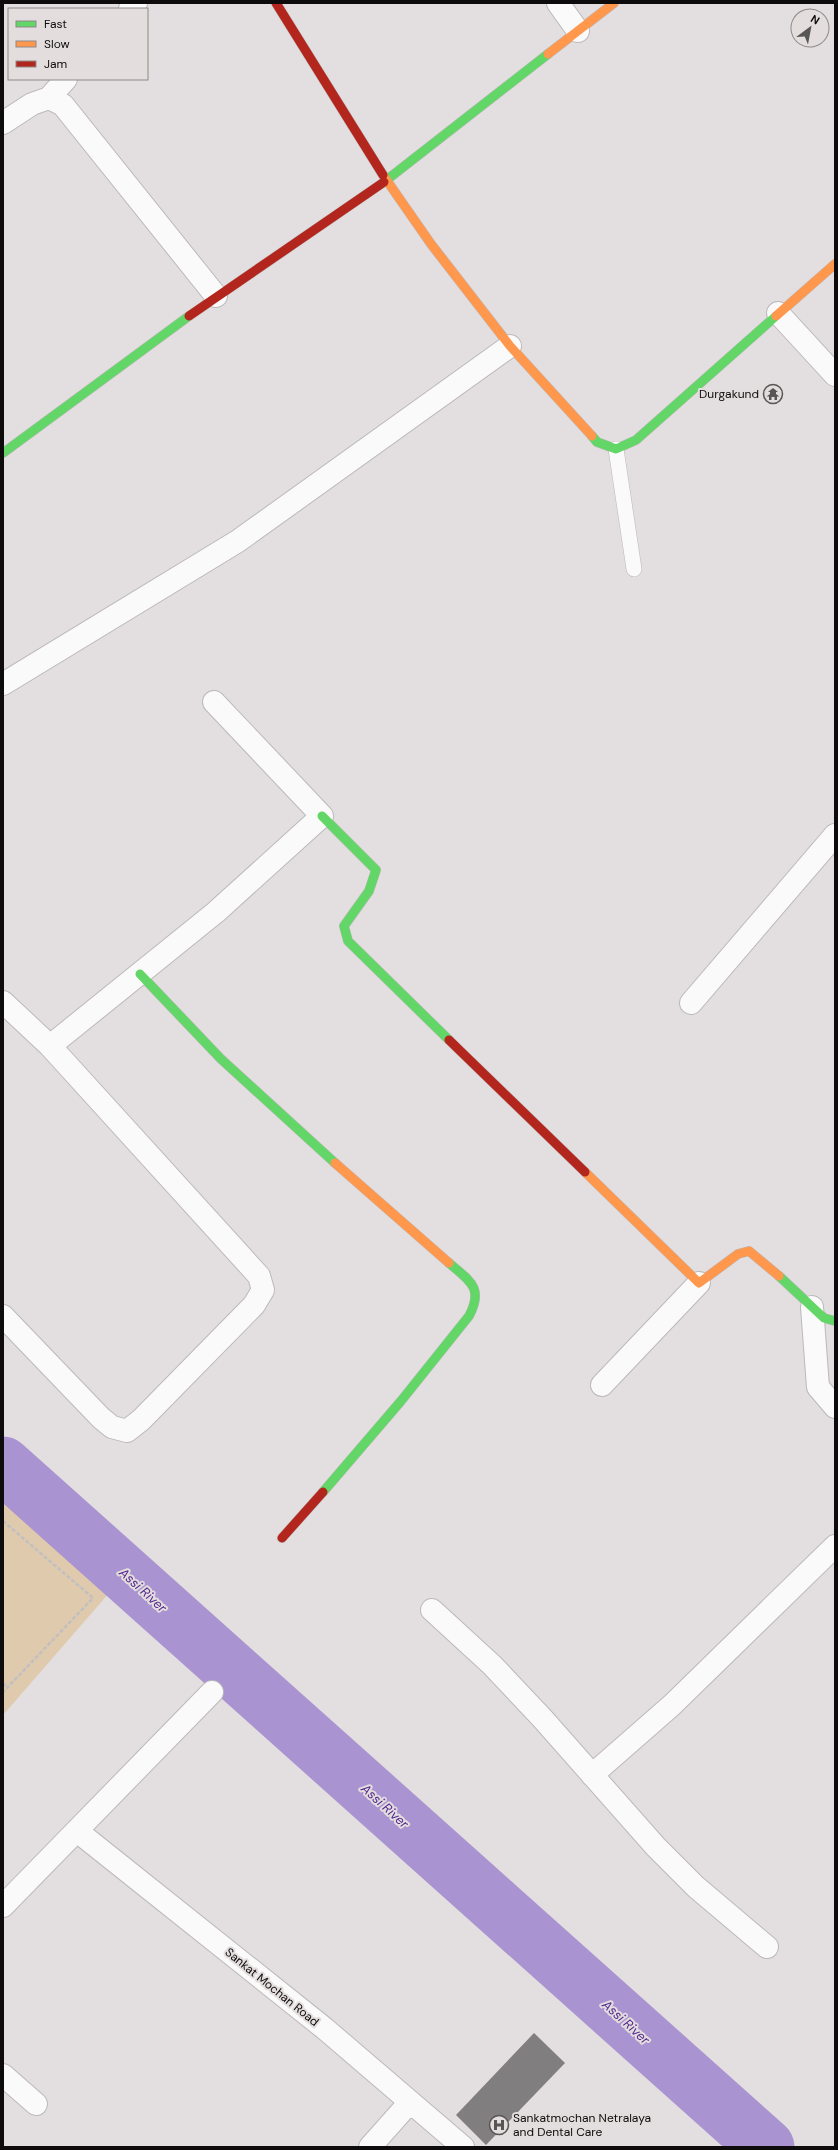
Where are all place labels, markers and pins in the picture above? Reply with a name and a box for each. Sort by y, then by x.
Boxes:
temple icon: Durgakund [762,383,784,405]
place label: Durgakund [699,386,759,402]
place label: Sankatmochan Netralaya and Dental Care [513,2110,651,2140]
hospital icon: Sankatmochan Netralaya and Dental Care [488,2114,510,2136]

